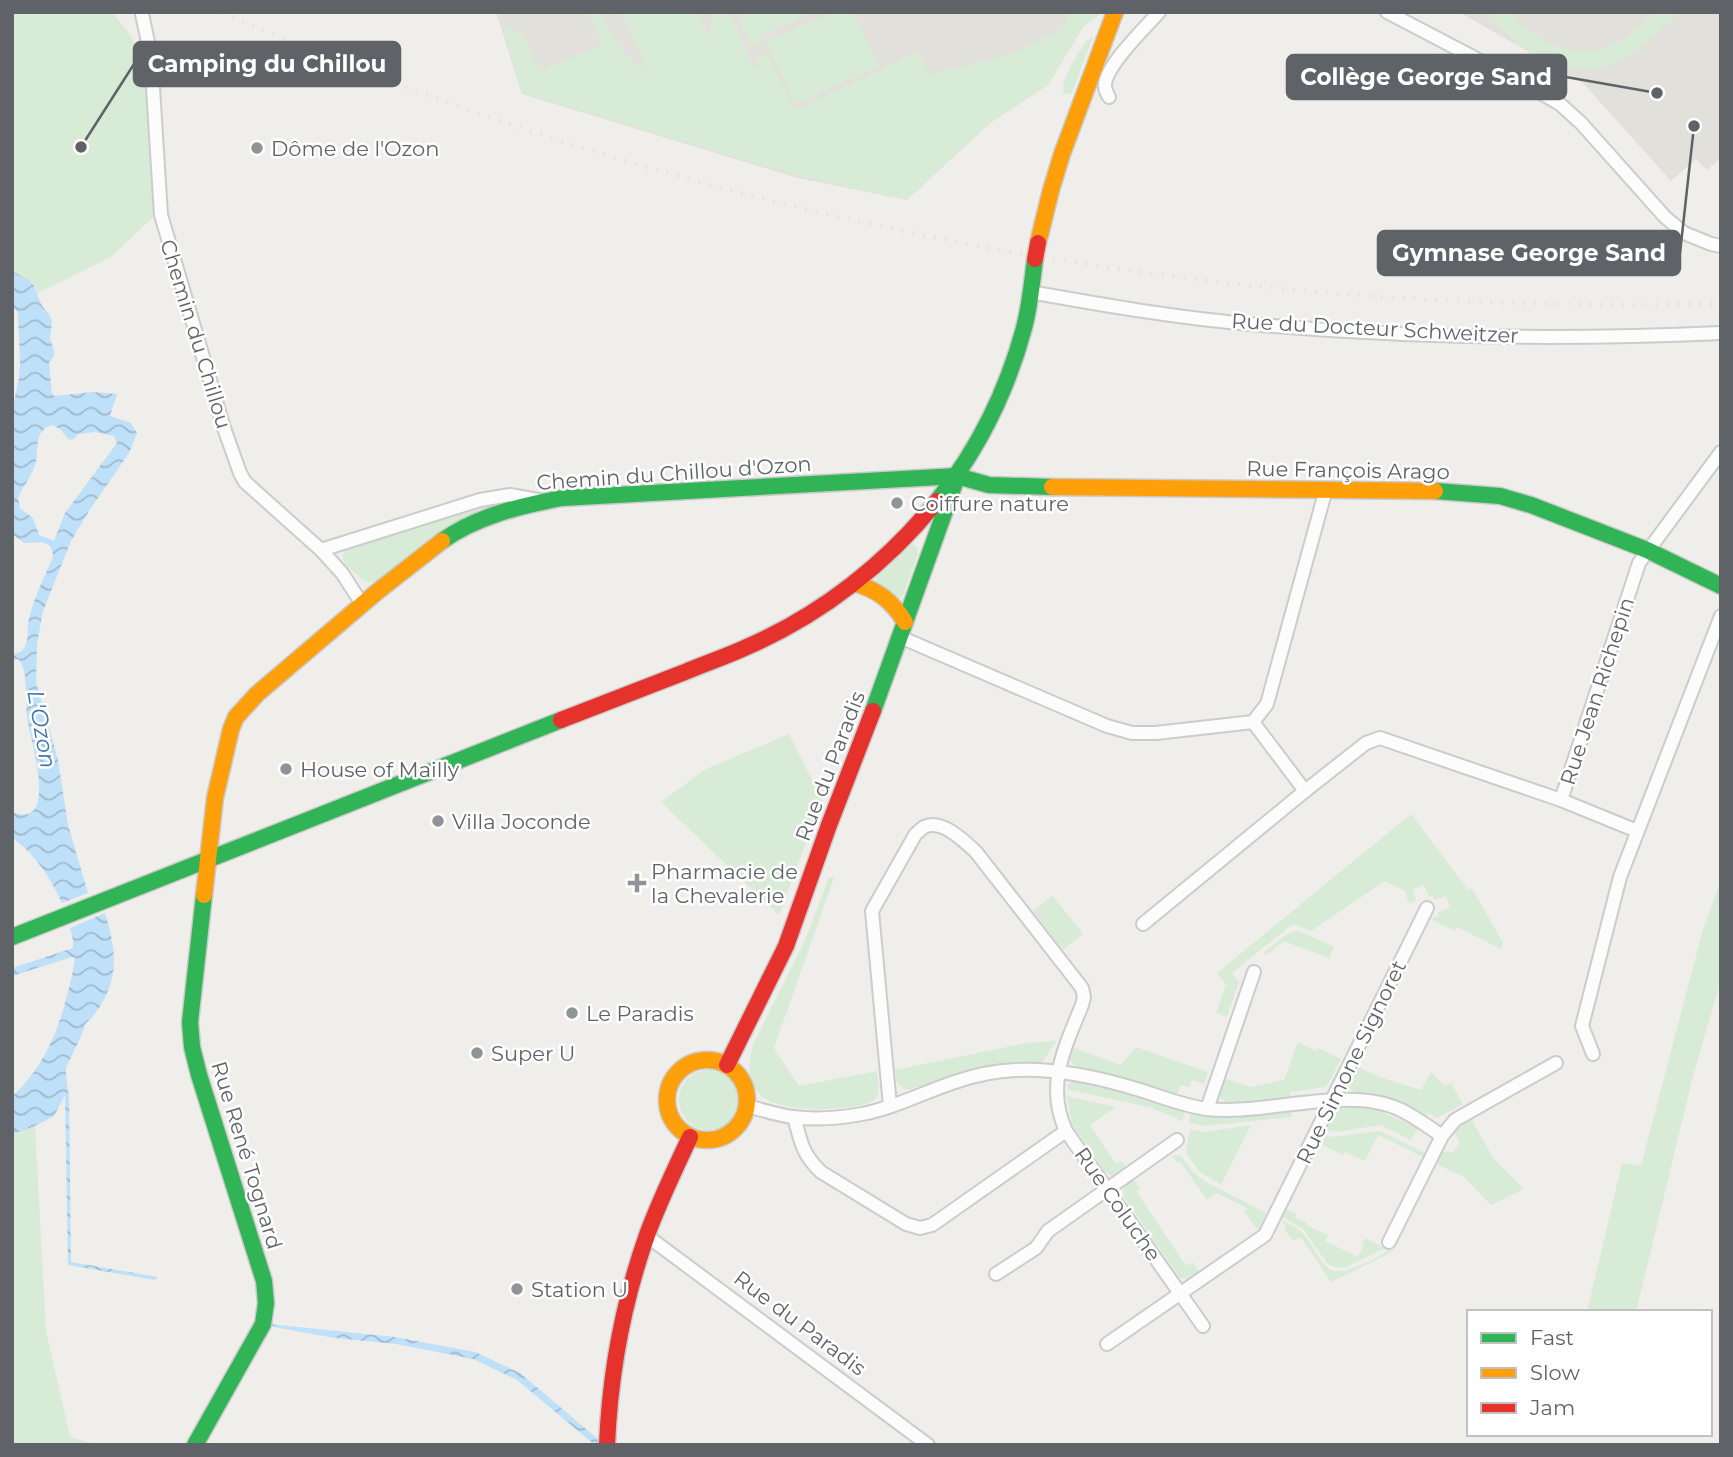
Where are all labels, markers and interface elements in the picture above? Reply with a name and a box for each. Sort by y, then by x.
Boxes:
callout: Camping du Chillou [134,42,400,86]
text: Camping du Chillou [148,50,386,78]
callout: Collège George Sand [1287,55,1566,99]
text: Collège George Sand [1300,63,1552,91]
place label: Dôme de l'Ozon [271,136,439,161]
marker: Dôme de l'Ozon [249,140,265,156]
callout: Gymnase George Sand [1378,231,1680,275]
street label: Chemin du Chillou [155,236,237,432]
text: Gymnase George Sand [1392,239,1666,267]
street label: Rue du Docteur Schweitzer [1231,308,1519,348]
street label: Chemin du Chillou d'Ozon [536,451,812,495]
street label: Rue François Arago [1246,456,1450,484]
place label: Coiffure nature [911,491,1069,516]
marker: Coiffure nature [889,495,905,511]
street label: Rue Jean Richepin [1555,594,1639,788]
street label: Rue du Paradis [790,687,870,845]
water label: L'Ozon [21,688,63,770]
place label: House of Mailly [300,757,460,782]
marker: House of Mailly [278,761,294,777]
place label: Villa Joconde [452,809,591,834]
marker: Villa Joconde [430,813,446,829]
place label: Pharmacie de la Chevalerie [651,859,798,908]
marker: Pharmacie de la Chevalerie [629,875,645,891]
street label: Rue Simone Signoret [1291,956,1411,1168]
place label: Le Paradis [586,1001,694,1026]
marker: Le Paradis [564,1005,580,1021]
place label: Super U [491,1041,576,1066]
marker: Super U [469,1045,485,1061]
street label: Rue René Tognard [207,1058,287,1252]
street label: Rue Coluche [1070,1142,1166,1266]
street label: Rue du Paradis [729,1265,871,1381]
place label: Station U [531,1277,628,1302]
marker: Station U [509,1281,525,1297]
legend [1467,1310,1712,1436]
text: Fast [1530,1325,1574,1350]
text: Slow [1530,1360,1580,1385]
text: Jam [1529,1395,1575,1420]

